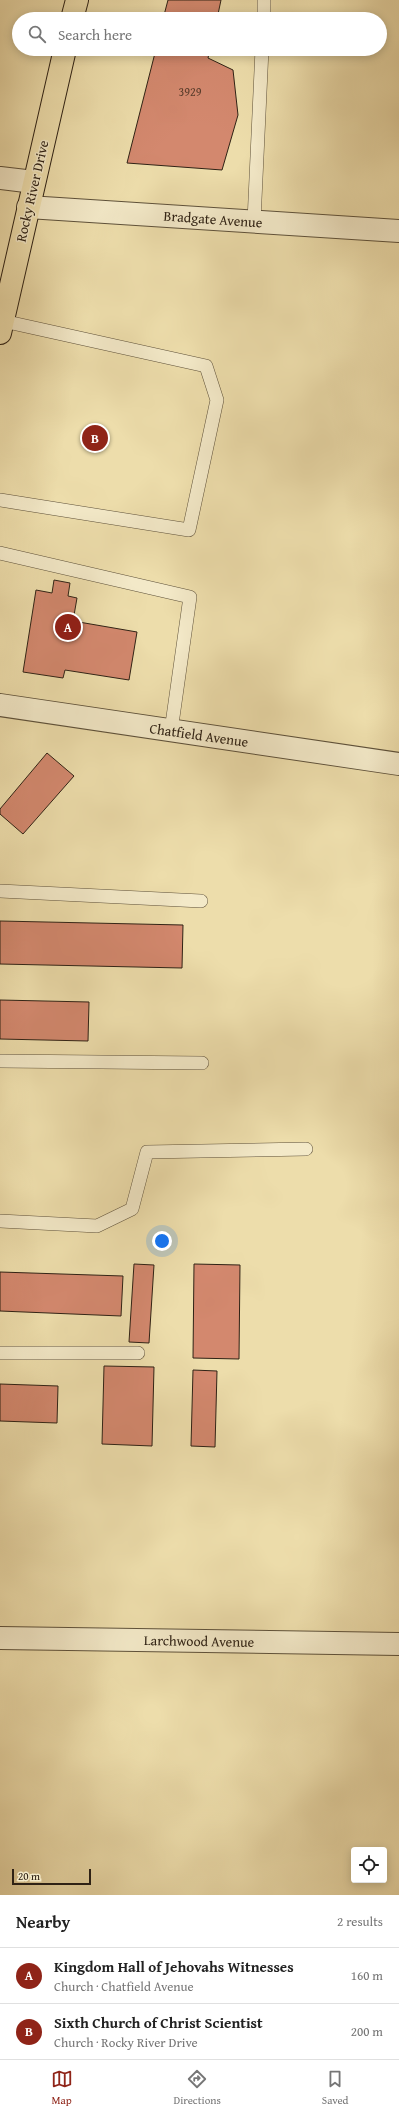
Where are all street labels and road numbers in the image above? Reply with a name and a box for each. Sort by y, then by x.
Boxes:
street label: Rocky River Drive [11,138,54,244]
street label: Bradgate Avenue [163,206,263,232]
street label: Chatfield Avenue [148,718,250,752]
street label: Larchwood Avenue [144,1630,255,1652]

